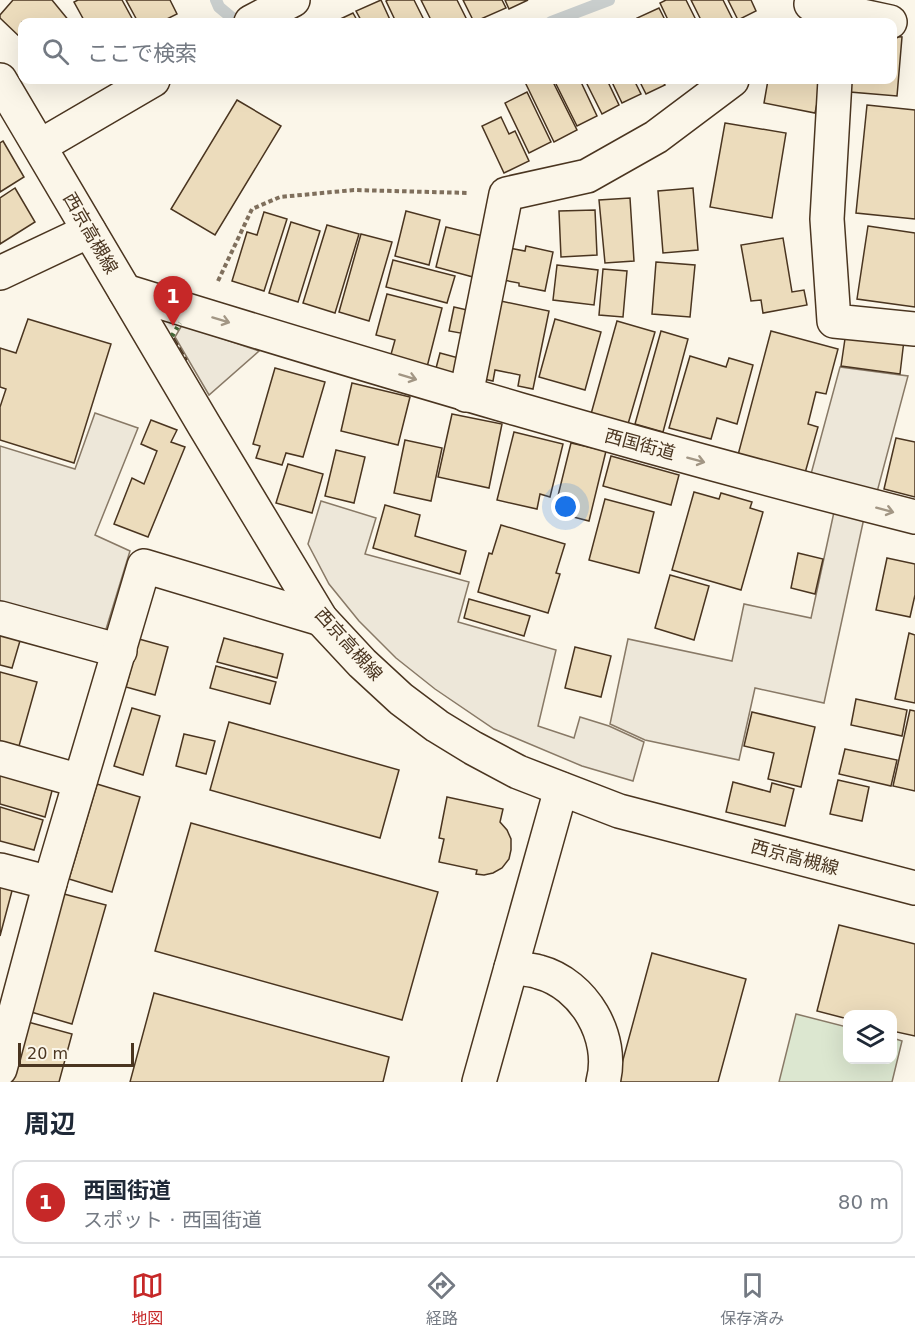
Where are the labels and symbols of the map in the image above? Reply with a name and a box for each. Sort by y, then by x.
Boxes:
street label: 西京高槻線 [59,189,123,277]
pin: 1 [154,276,192,326]
one-way arrow [211,316,230,327]
one-way arrow [398,372,417,383]
street label: 西国街道 [603,425,677,463]
one-way arrow [686,454,705,466]
your location [551,492,580,521]
one-way arrow [875,504,894,516]
street label: 西京高槻線 [311,604,387,684]
street label: 西京高槻線 [749,835,841,879]
scale bar [18,1040,134,1068]

